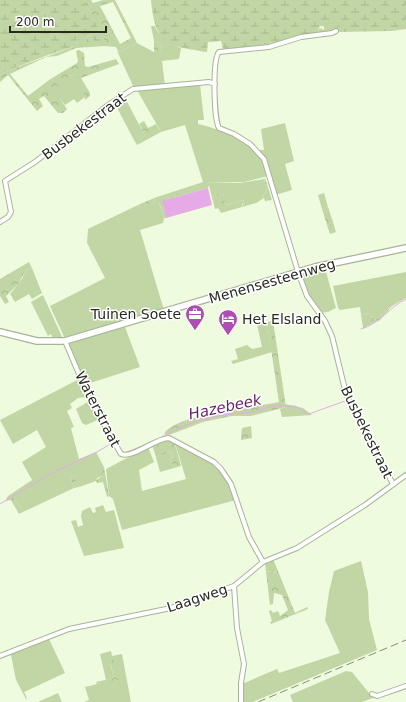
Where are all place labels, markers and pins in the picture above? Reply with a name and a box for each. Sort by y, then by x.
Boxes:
office icon: Tuinen Soete [184,303,206,331]
place label: Tuinen Soete [90,306,181,322]
hotel icon: Het Elsland [217,308,239,336]
place label: Het Elsland [242,311,321,327]

